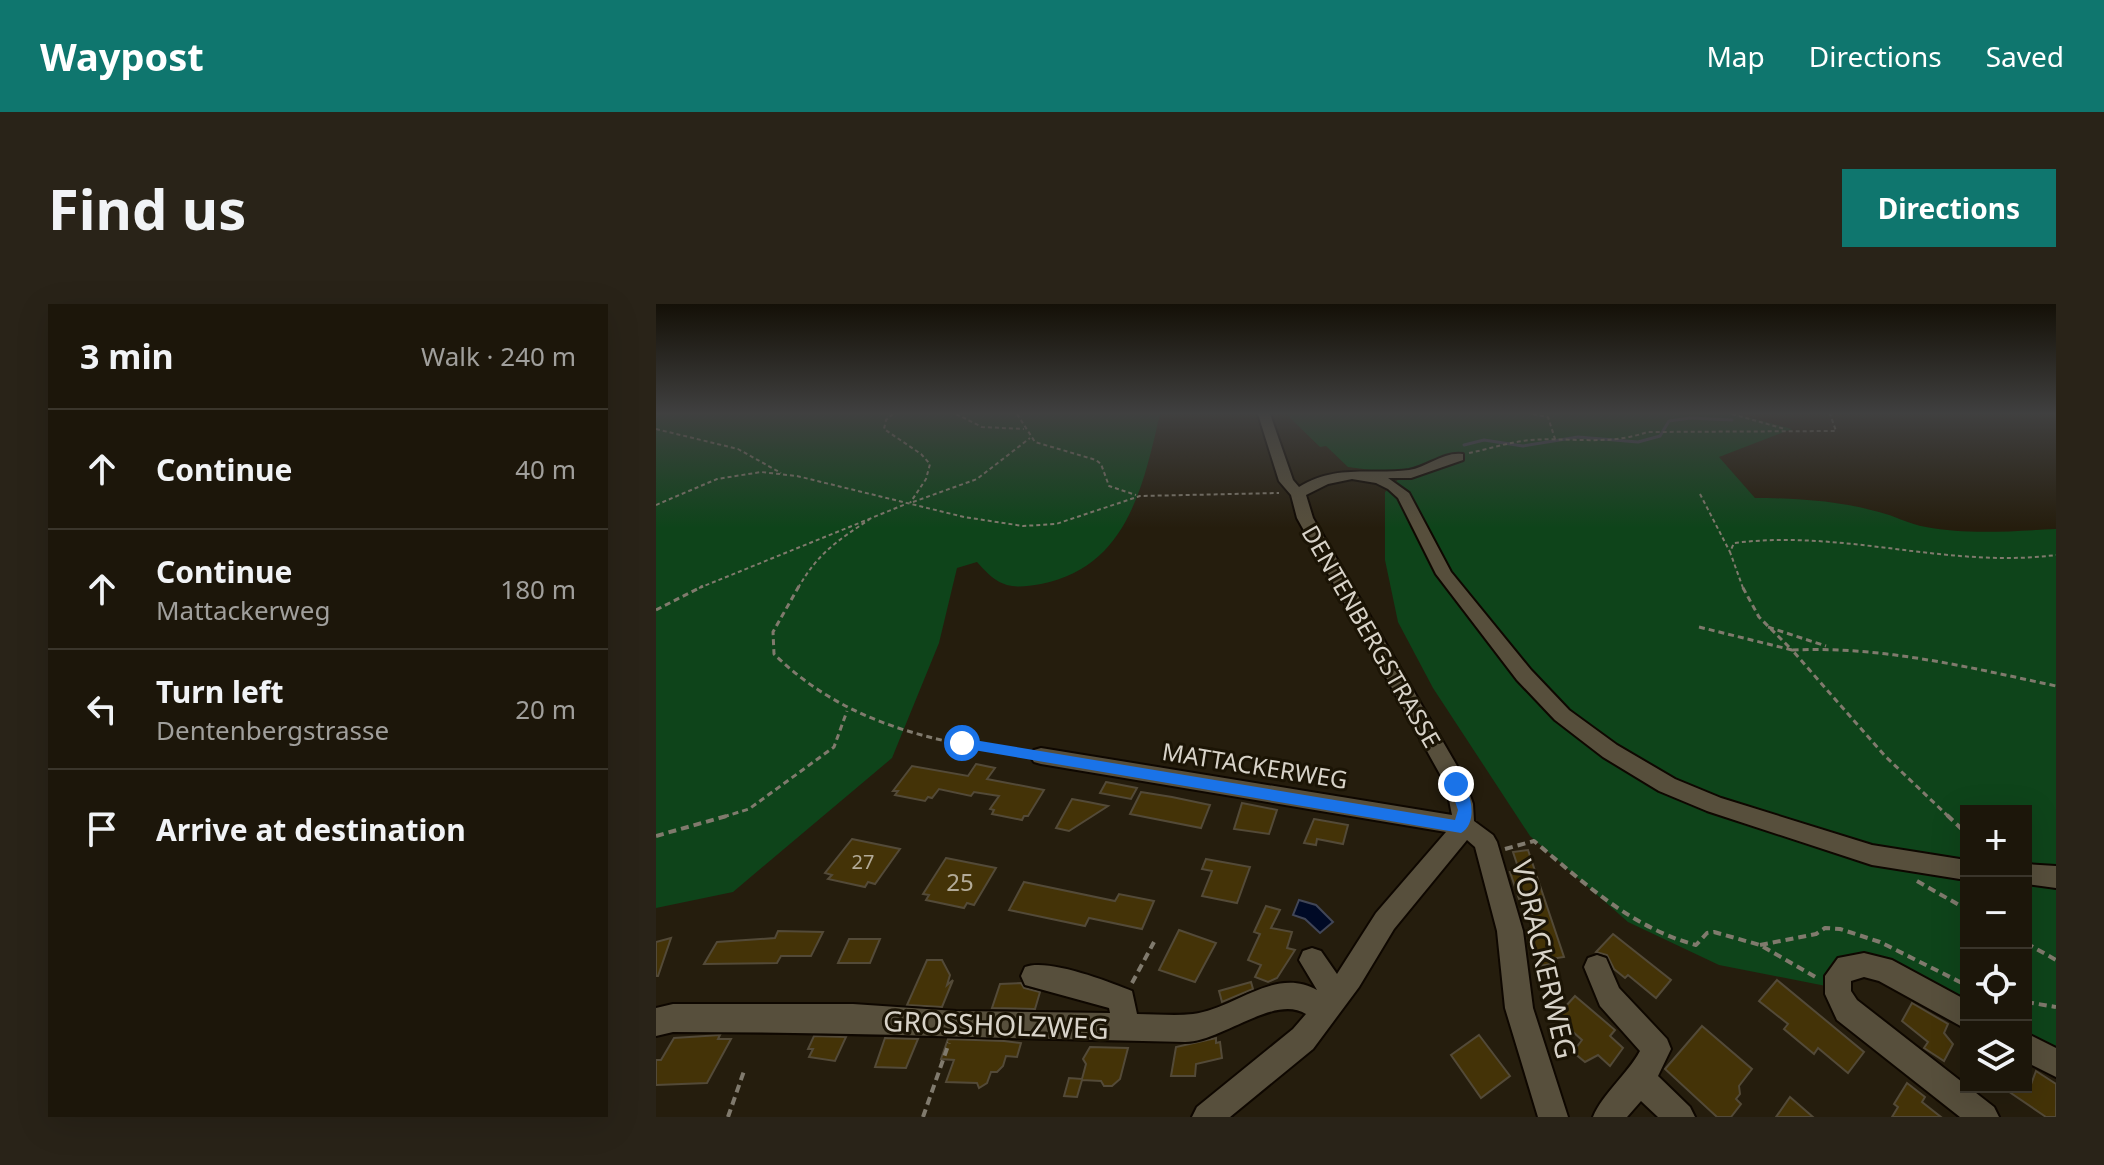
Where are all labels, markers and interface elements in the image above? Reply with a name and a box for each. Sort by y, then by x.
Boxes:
text: Waypost [40,30,204,82]
text: Map [1706,37,1765,75]
text: Directions [1809,37,1942,75]
text: Saved [1986,37,2064,75]
button: Directions [1842,169,2056,247]
text: Find us [48,170,246,246]
text: 3 min [80,333,174,379]
text: Walk · 240 m [421,338,576,374]
icon: ahead [80,447,124,491]
text: Continue [156,449,292,490]
text: 40 m [515,451,576,487]
street label: DENTENBERGSTRASSE [1295,519,1449,753]
text: Continue [156,551,292,592]
icon: ahead [80,567,124,611]
text: 180 m [500,571,576,607]
text: Mattackerweg [156,592,330,628]
text: Turn left [156,671,284,712]
icon: left [80,687,124,731]
text: 20 m [515,691,576,727]
text: Dentenbergstrasse [156,712,389,748]
route start [944,725,980,761]
street label: MATTACKERWEG [1160,734,1350,796]
route end [1438,766,1474,802]
map controls [1960,805,2032,1093]
button: + [1960,805,2032,877]
icon: arrive [80,807,124,851]
text: Arrive at destination [156,809,466,850]
house number: 27 [852,848,874,875]
street label: VORACKERWEG [1504,856,1586,1062]
house number: 25 [946,865,974,898]
button: − [1960,877,2032,949]
button: locate [1960,949,2032,1021]
street label: GROSSHOLZWEG [883,1001,1109,1047]
button: layers [1960,1021,2032,1093]

